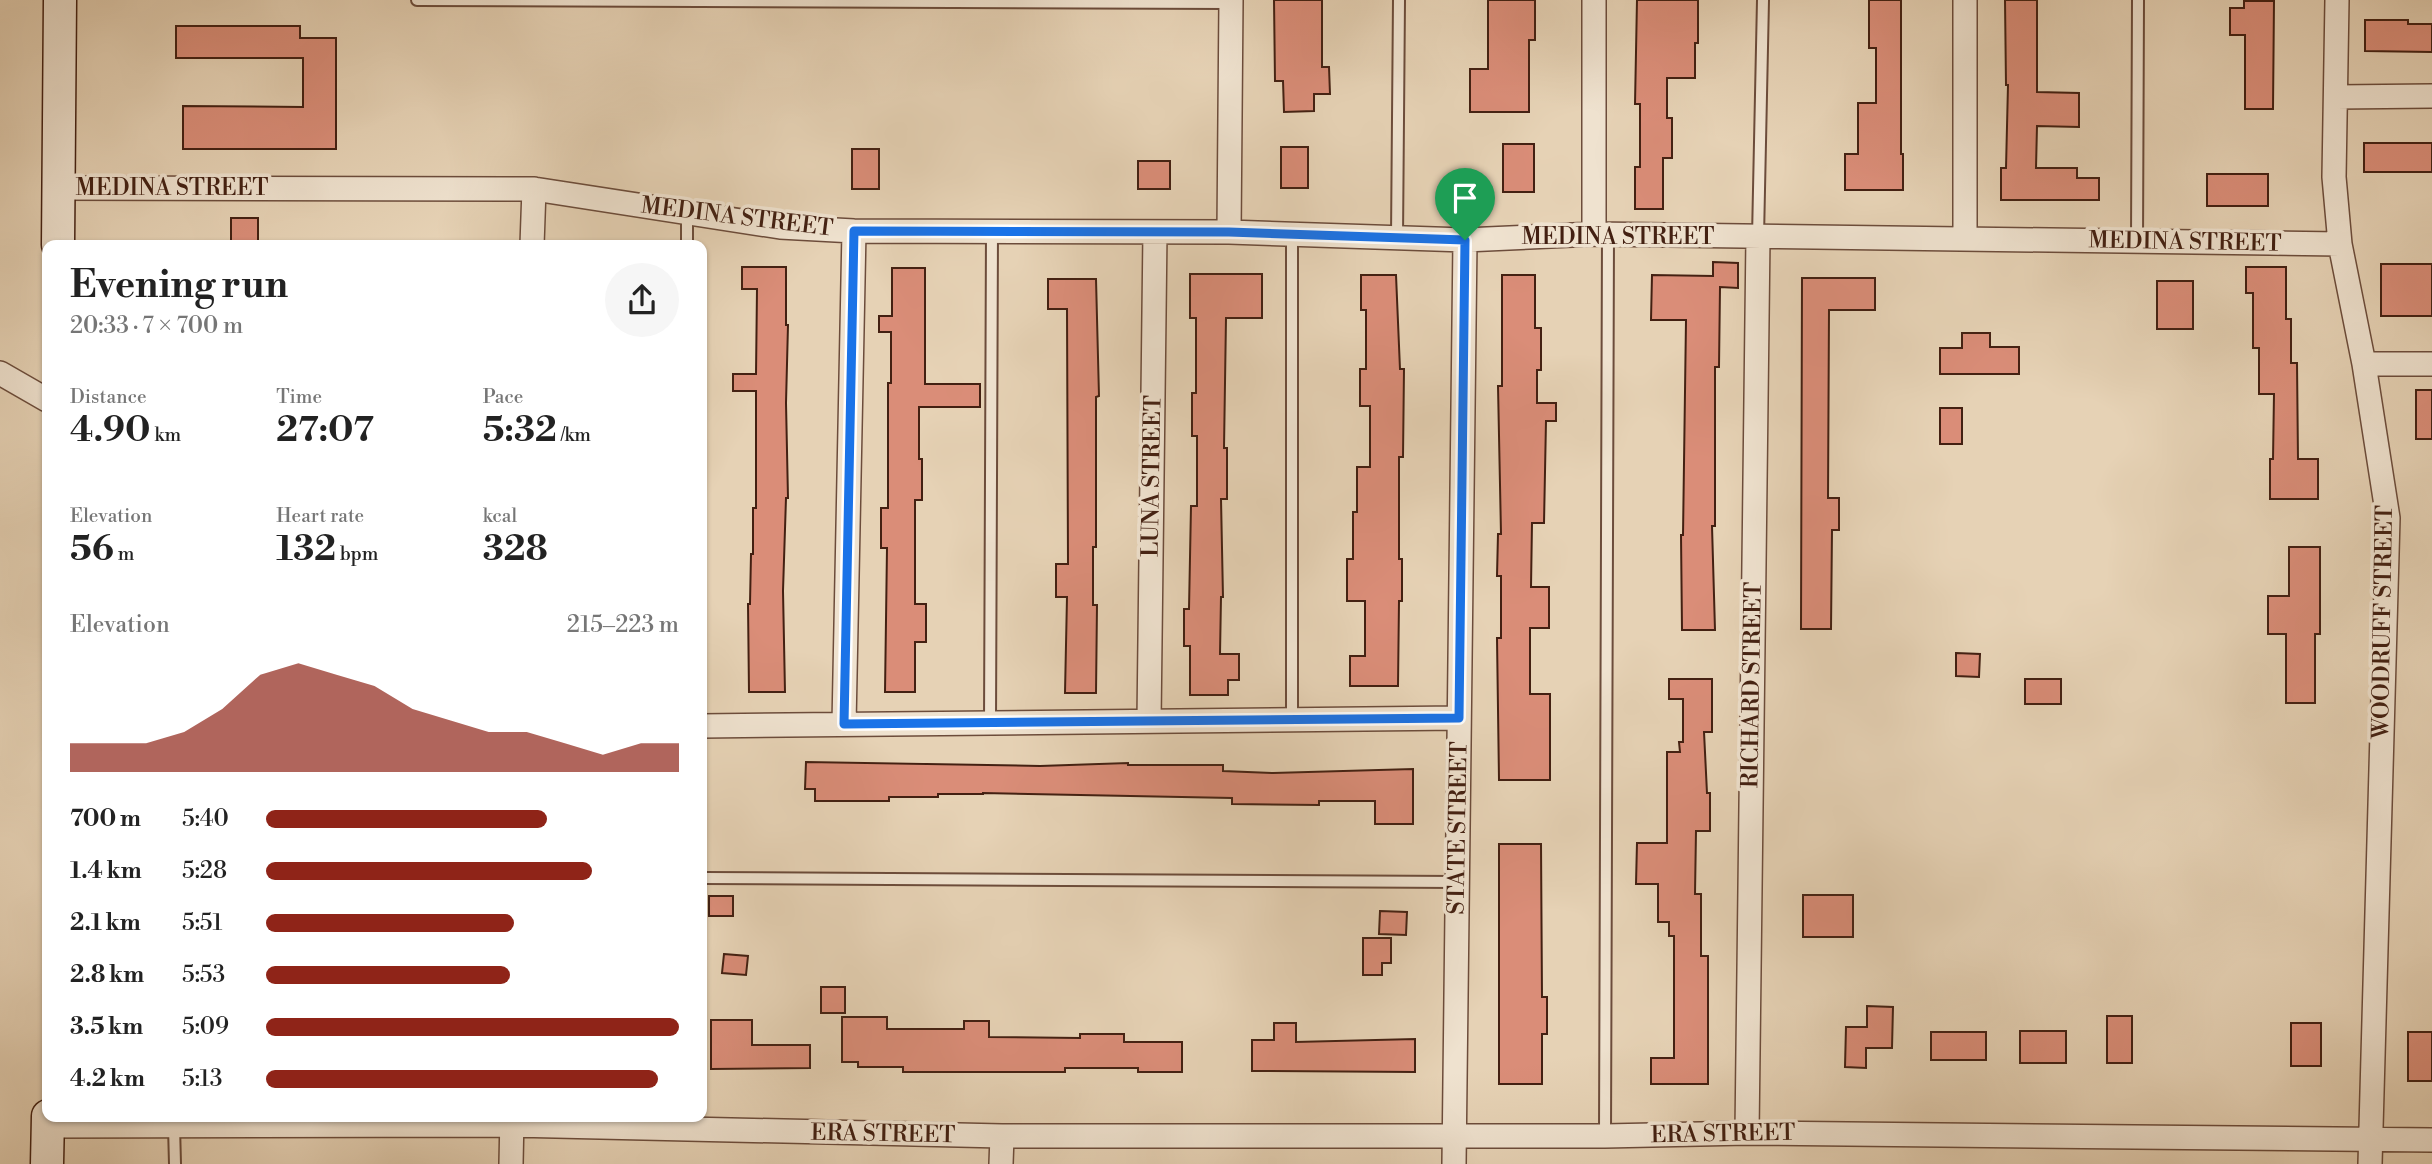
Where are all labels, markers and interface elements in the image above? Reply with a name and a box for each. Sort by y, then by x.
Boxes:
pin [1435,168,1495,240]
street label: MEDINA STREET [75,174,269,202]
icon: arrive [1446,179,1484,217]
street label: MEDINA STREET [639,191,835,243]
street label: MEDINA STREET [1521,223,1715,251]
street label: MEDINA STREET [2088,226,2282,258]
text: Evening run [70,262,288,309]
button: share [605,263,679,337]
text: 20:33 · 7 × 700 m [70,312,243,340]
text: Distance [70,385,147,409]
text: Time [276,385,322,409]
text: Pace [483,385,523,409]
street label: LUNA STREET [1137,395,1167,557]
text: 4.90 [70,409,151,452]
text: 27:07 [276,409,374,452]
text: 5:32 [483,409,557,452]
text: km [151,423,181,447]
text: /km [557,423,591,447]
text: Elevation [70,504,152,528]
text: Heart rate [276,504,364,528]
text: kcal [483,504,517,528]
street label: WOODRUFF STREET [2367,505,2399,740]
text: 56 [70,528,114,571]
text: 132 [276,528,336,571]
text: 328 [483,528,548,571]
text: m [114,542,134,566]
text: bpm [336,542,378,566]
street label: RICHARD STREET [1736,582,1768,788]
text: Elevation [70,611,170,639]
text: 215–223 m [567,611,679,639]
street label: STATE STREET [1442,741,1474,915]
text: 700 m [70,805,141,833]
text: 5:40 [182,805,229,833]
text: 1.4 km [70,857,142,885]
text: 5:28 [182,857,227,885]
text: 2.1 km [70,909,141,937]
text: 5:51 [182,909,222,937]
text: 2.8 km [70,961,144,989]
text: 5:53 [182,961,225,989]
text: 3.5 km [70,1013,143,1041]
text: 5:09 [182,1013,229,1041]
text: 4.2 km [70,1065,145,1093]
text: 5:13 [182,1065,222,1093]
street label: ERA STREET [810,1119,956,1149]
street label: ERA STREET [1650,1119,1796,1149]

